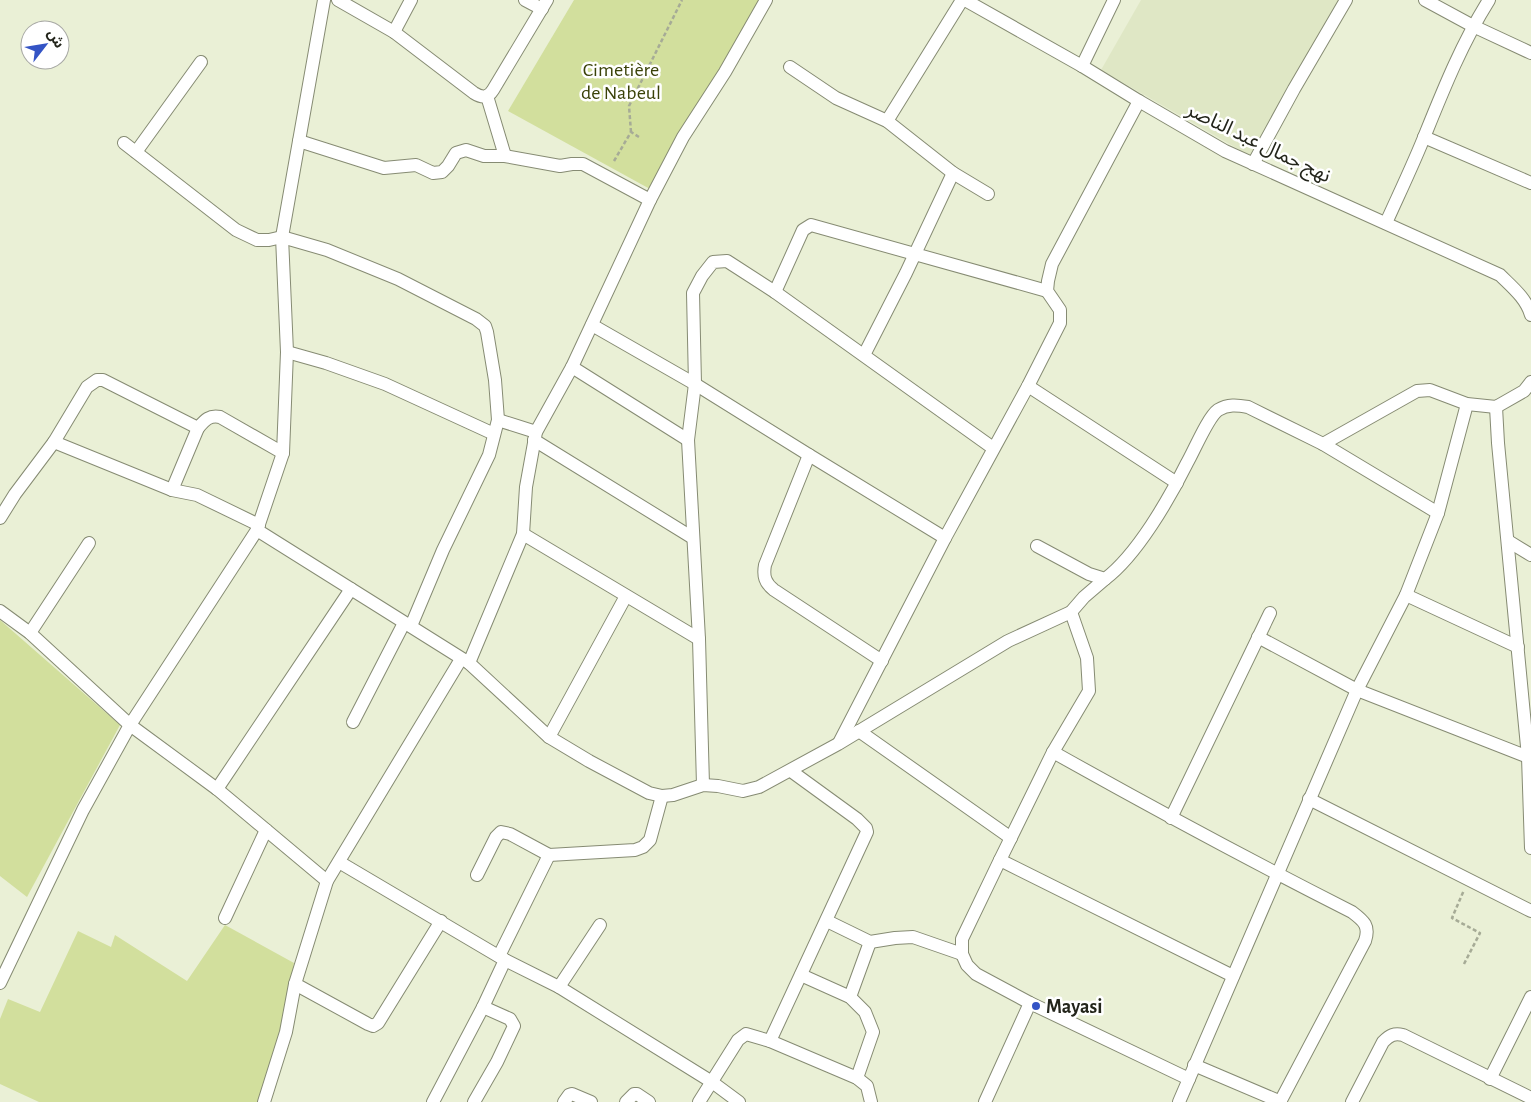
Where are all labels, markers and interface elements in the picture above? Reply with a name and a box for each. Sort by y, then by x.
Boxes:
north arrow [20,20,70,70]
text: ش [44,27,66,51]
park label: Cimetière de Nabeul [581,60,661,103]
street label: نهج جمال عبد الناصر [1181,99,1334,190]
place label: Mayasi [1046,997,1102,1017]
marker: Mayasi [1030,1000,1042,1012]

